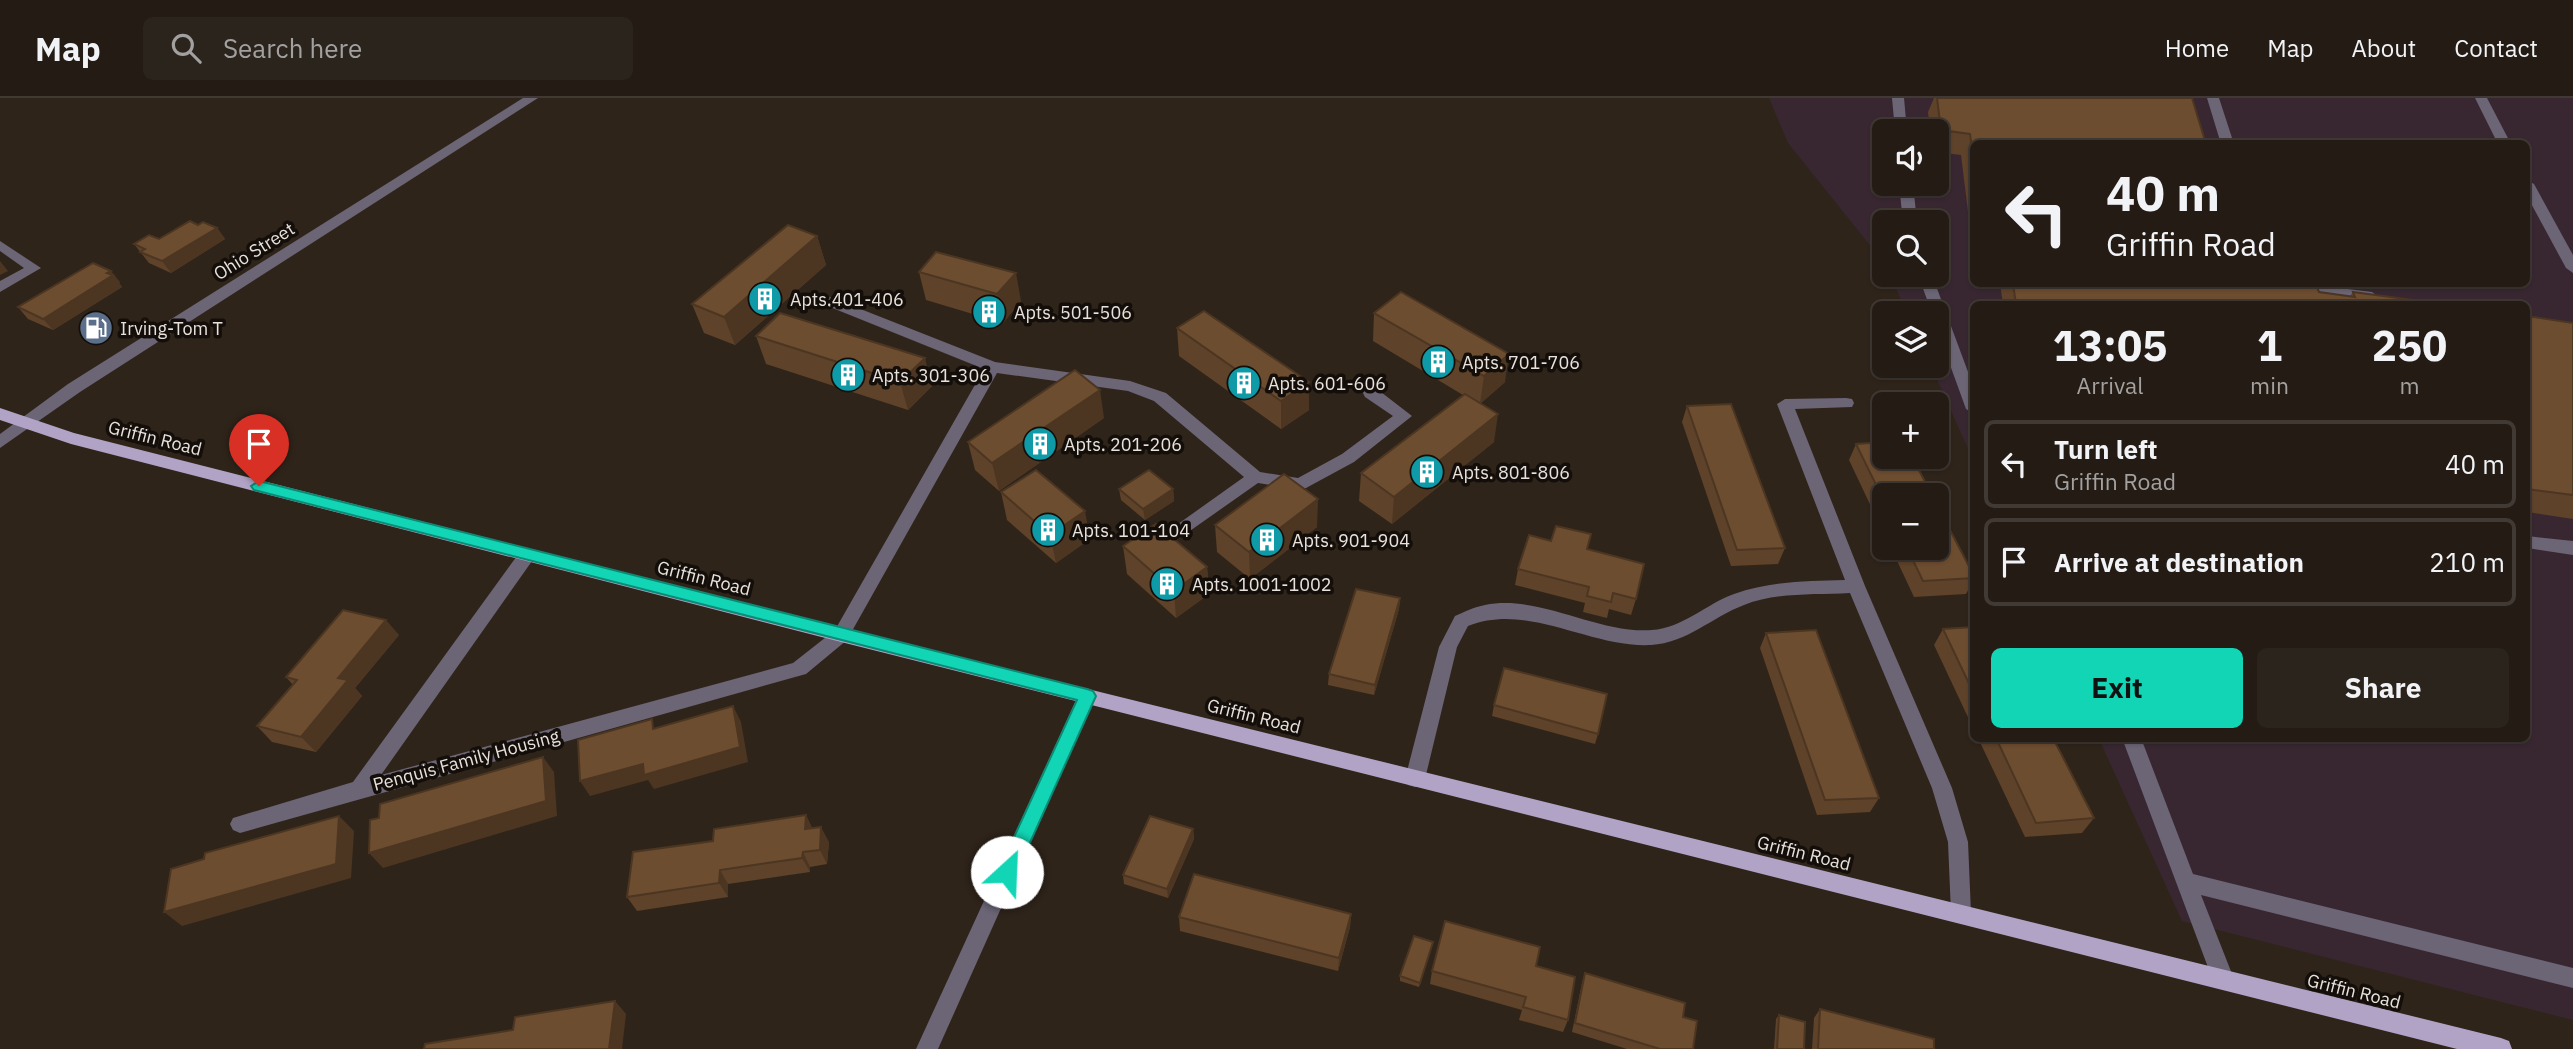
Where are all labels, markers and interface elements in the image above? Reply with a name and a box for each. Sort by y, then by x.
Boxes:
search box [143,17,633,80]
text: Map [35,27,101,70]
icon: search [167,29,205,67]
text: Search here [223,31,362,65]
text: Home [2165,32,2229,64]
text: Map [2267,32,2313,64]
text: About [2351,32,2416,64]
text: Contact [2454,32,2538,64]
map controls [1872,119,1949,560]
button: sound [1872,119,1949,196]
text: 40 m [2106,161,2220,224]
icon: left [1991,168,2082,259]
button: search [1872,210,1949,287]
street label: Ohio Street [209,217,299,285]
text: Griffin Road [2106,223,2276,265]
building icon: Apts.401-406 [746,280,784,318]
place label: Apts.401-406 [790,288,904,311]
building icon: Apts. 501-506 [970,293,1008,331]
place label: Apts. 501-506 [1014,301,1132,324]
button: layers [1872,301,1949,378]
fuel station icon: Irving-Tom T [77,309,115,347]
place label: Irving-Tom T [120,317,223,340]
text: 13:05 [2053,318,2167,373]
text: 1 [2257,318,2282,373]
text: 250 [2372,318,2447,373]
building icon: Apts. 701-706 [1419,343,1457,381]
place label: Apts. 701-706 [1462,351,1580,374]
building icon: Apts. 301-306 [829,356,867,394]
place label: Apts. 301-306 [872,364,990,387]
building icon: Apts. 601-606 [1225,364,1263,402]
text: Arrival [2077,370,2144,400]
text: min [2250,370,2289,400]
text: m [2399,370,2420,400]
place label: Apts. 601-606 [1268,372,1386,395]
button: + [1872,392,1949,469]
pin [229,414,289,486]
street label: Griffin Road [106,415,204,461]
icon: arrive [240,425,278,463]
building icon: Apts. 201-206 [1021,425,1059,463]
text: Turn left [2054,432,2157,466]
place label: Apts. 201-206 [1064,433,1182,456]
icon: left [1995,445,2033,483]
text: 40 m [2445,447,2505,481]
building icon: Apts. 801-806 [1408,453,1446,491]
place label: Apts. 801-806 [1452,461,1570,484]
text: Griffin Road [2054,466,2176,496]
button: − [1872,483,1949,560]
building icon: Apts. 101-104 [1029,511,1067,549]
place label: Apts. 101-104 [1072,519,1190,542]
building icon: Apts. 901-904 [1248,521,1286,559]
place label: Apts. 901-904 [1292,529,1410,552]
icon: arrive [1995,543,2033,581]
text: Arrive at destination [2054,545,2304,579]
text: 210 m [2429,545,2505,579]
street label: Griffin Road [655,555,753,601]
building icon: Apts. 1001-1002 [1148,565,1186,603]
place label: Apts. 1001-1002 [1192,573,1332,596]
button: Exit [1991,648,2243,728]
button: Share [2257,648,2509,728]
street label: Griffin Road [1205,693,1303,739]
street label: Penquis Family Housing [370,724,562,796]
street label: Griffin Road [1755,830,1853,876]
position arrow [970,835,1044,909]
street label: Griffin Road [2305,968,2403,1014]

